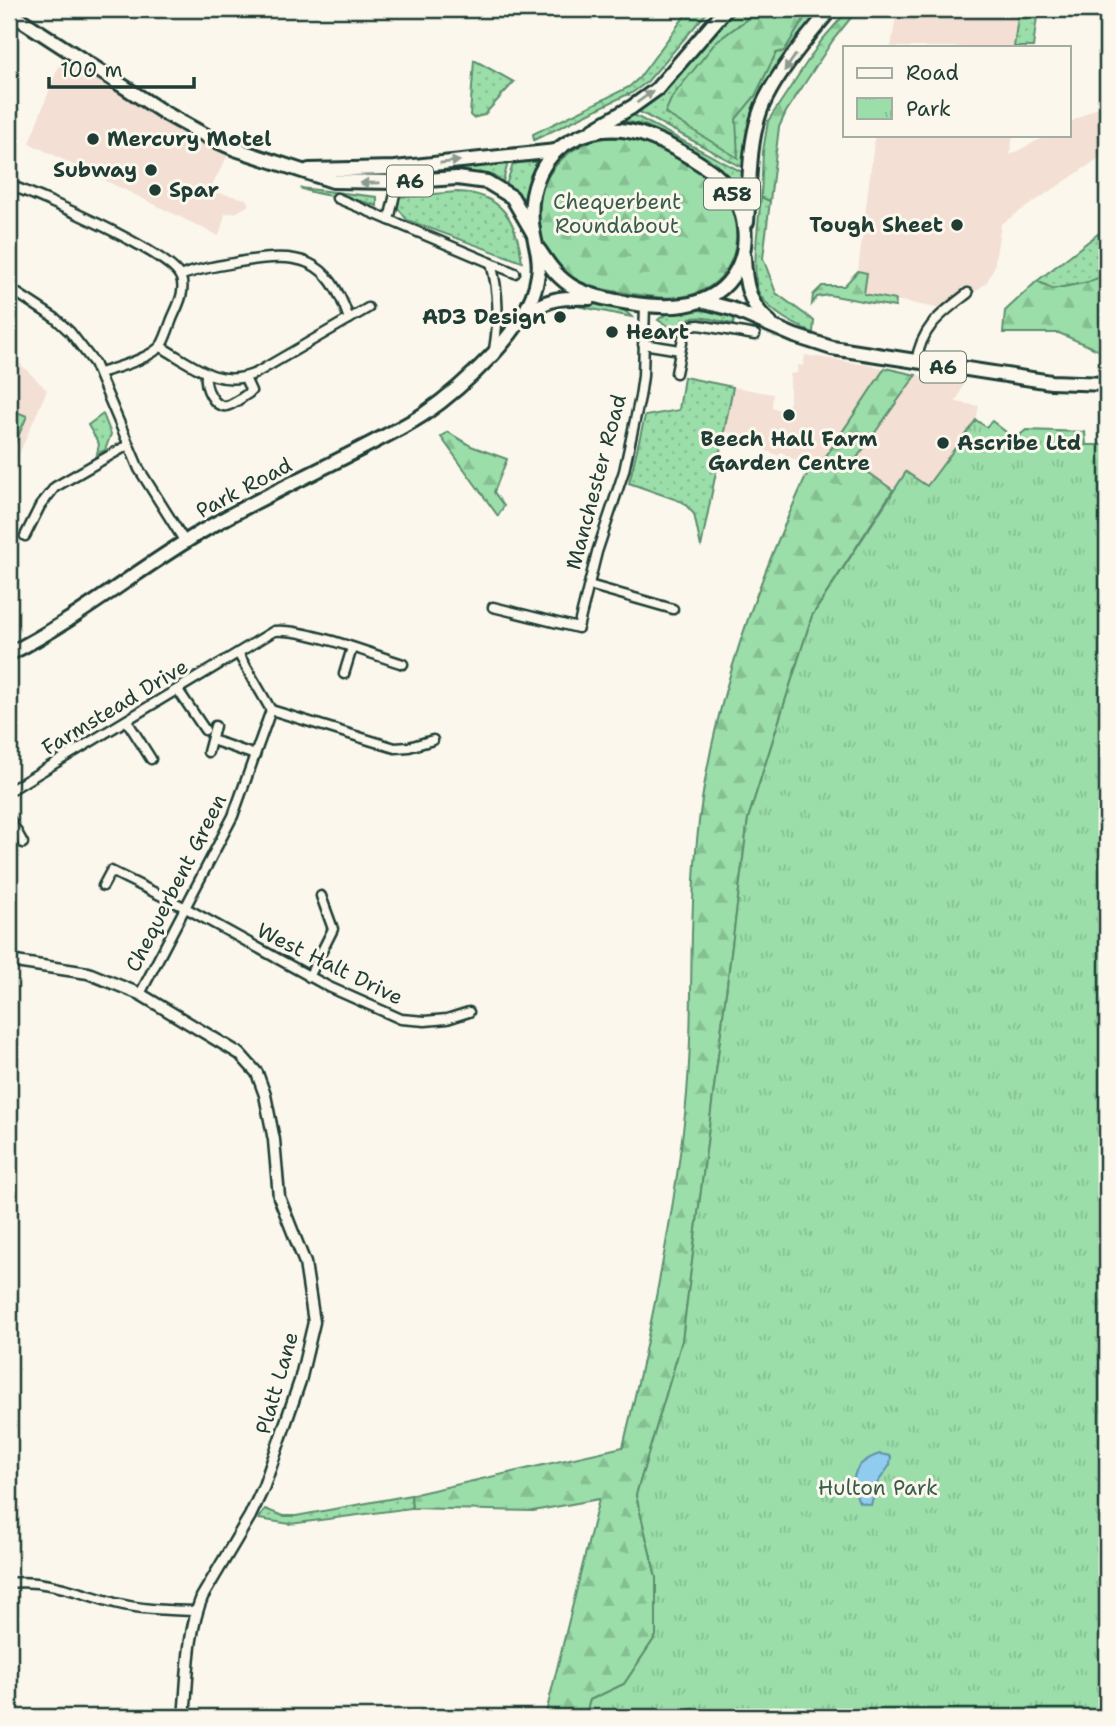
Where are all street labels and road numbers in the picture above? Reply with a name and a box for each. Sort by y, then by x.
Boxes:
road number: A6 [387,166,433,196]
road number: A58 [704,178,760,210]
road number: A6 [920,352,966,382]
street label: Manchester Road [559,391,633,573]
street label: Park Road [191,451,297,525]
street label: Farmstead Drive [37,652,193,762]
street label: Chequerbent Green [119,789,233,977]
street label: West Halt Drive [252,916,408,1012]
street label: Platt Lane [249,1328,305,1438]

